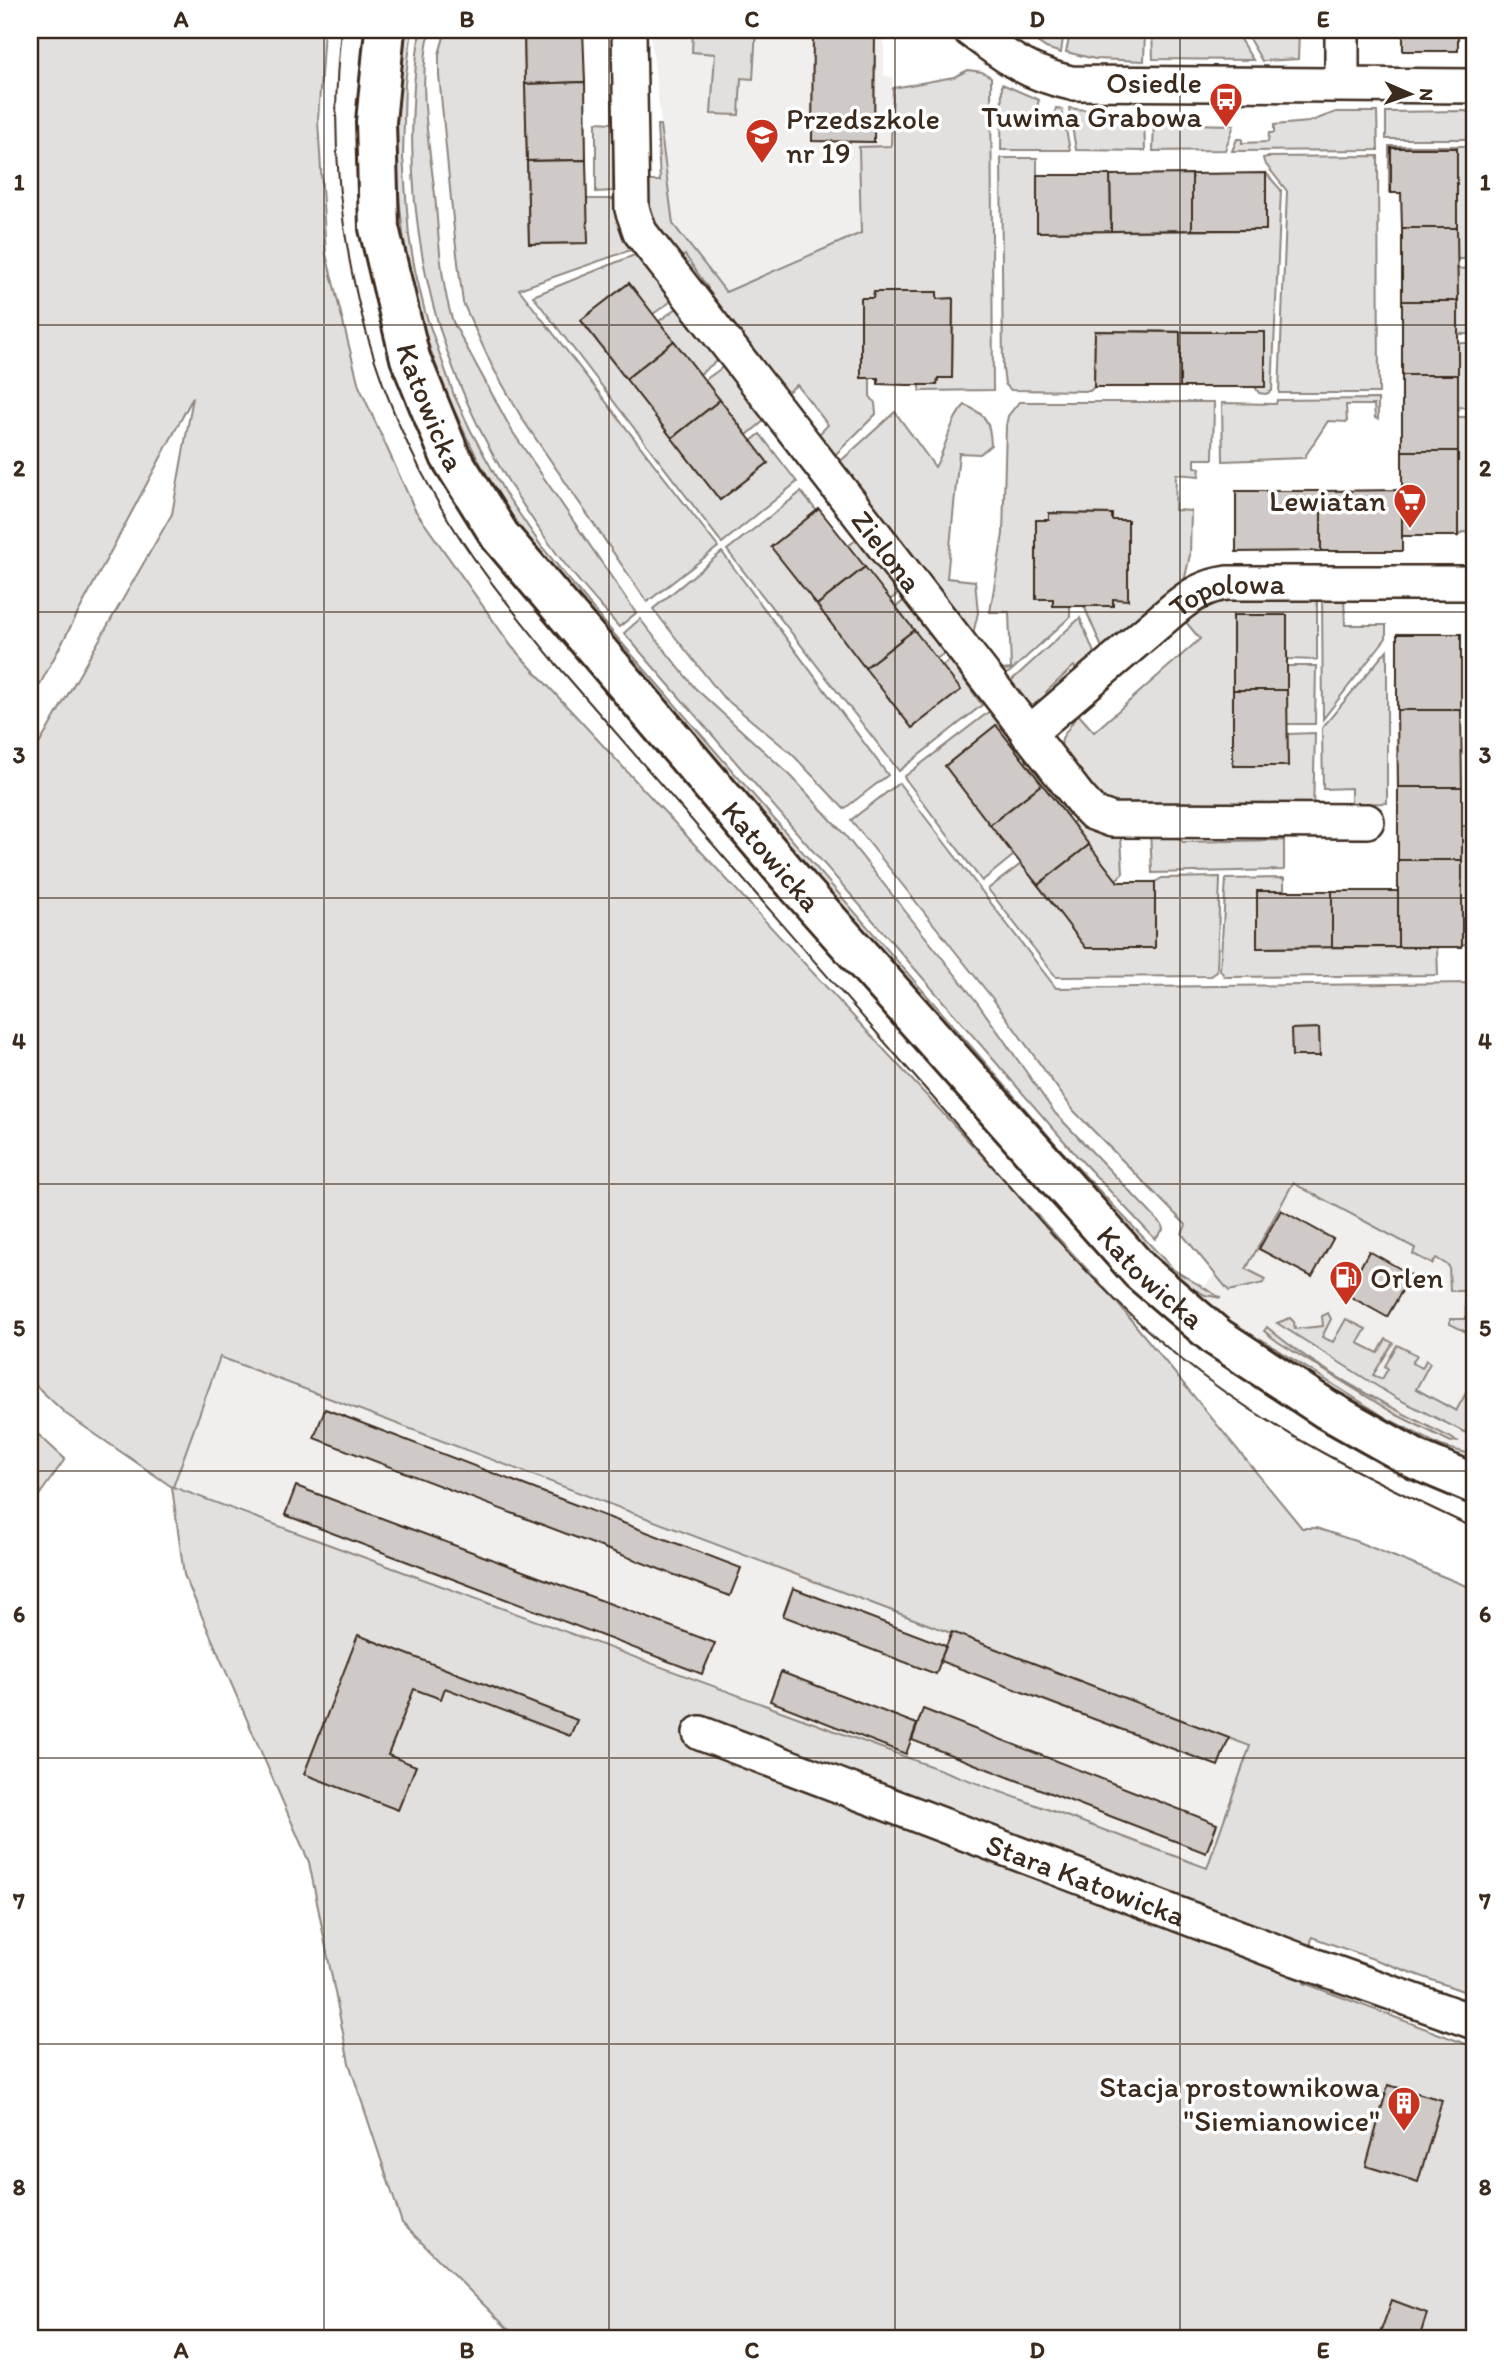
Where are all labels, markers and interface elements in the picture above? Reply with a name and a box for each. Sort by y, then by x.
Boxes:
text: A [173,5,189,33]
text: B [460,5,475,33]
text: C [745,5,760,33]
text: D [1029,5,1045,33]
text: E [1317,5,1330,33]
north arrow [1374,60,1444,130]
place label: Osiedle Tuwima Grabowa [981,64,1202,135]
bus stop icon: Osiedle Tuwima Grabowa [1207,80,1245,129]
text: N [1415,88,1438,101]
place label: Przedszkole nr 19 [786,100,940,171]
school or university icon: Przedszkole nr 19 [743,116,781,165]
text: 1 [14,168,25,196]
text: 1 [1480,168,1491,196]
street label: Katowicka [389,340,473,478]
text: 2 [13,454,26,482]
text: 2 [1479,454,1492,482]
supermarket icon: Lewiatan [1391,481,1429,530]
place label: Lewiatan [1269,482,1386,519]
street label: Zielona [844,502,931,600]
street label: Topolowa [1161,565,1285,625]
text: 3 [13,741,26,769]
text: 3 [1479,741,1492,769]
street label: Katowicka [714,793,830,919]
text: 4 [12,1027,26,1055]
text: 4 [1478,1027,1492,1055]
street label: Katowicka [1089,1217,1213,1337]
fuel station icon: Orlen [1327,1258,1365,1307]
place label: Orlen [1370,1259,1443,1296]
text: 5 [13,1314,25,1342]
text: 5 [1479,1314,1491,1342]
text: 6 [13,1600,25,1628]
text: 6 [1479,1600,1491,1628]
street label: Stara Katowicka [981,1825,1192,1934]
text: 7 [12,1887,25,1915]
text: 7 [1478,1887,1491,1915]
place label: Stacja prostownikowa "Siemianowice" [1099,2068,1380,2139]
building icon: Stacja prostownikowa "Siemianowice" [1385,2084,1423,2133]
text: 8 [13,2173,26,2201]
text: 8 [1479,2173,1492,2201]
text: A [173,2336,189,2364]
text: B [460,2336,475,2364]
text: C [745,2336,760,2364]
text: D [1029,2336,1045,2364]
text: E [1317,2336,1330,2364]

